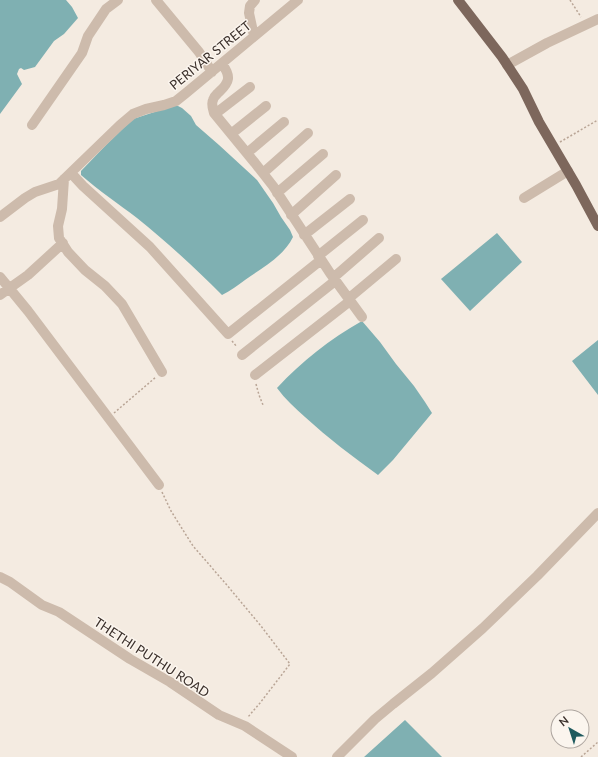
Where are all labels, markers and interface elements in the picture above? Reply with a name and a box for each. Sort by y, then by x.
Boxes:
street label: PERIYAR STREET [166,17,254,93]
street label: THETHI PUTHU ROAD [91,614,213,700]
north arrow [550,709,590,749]
text: N [556,713,571,729]

